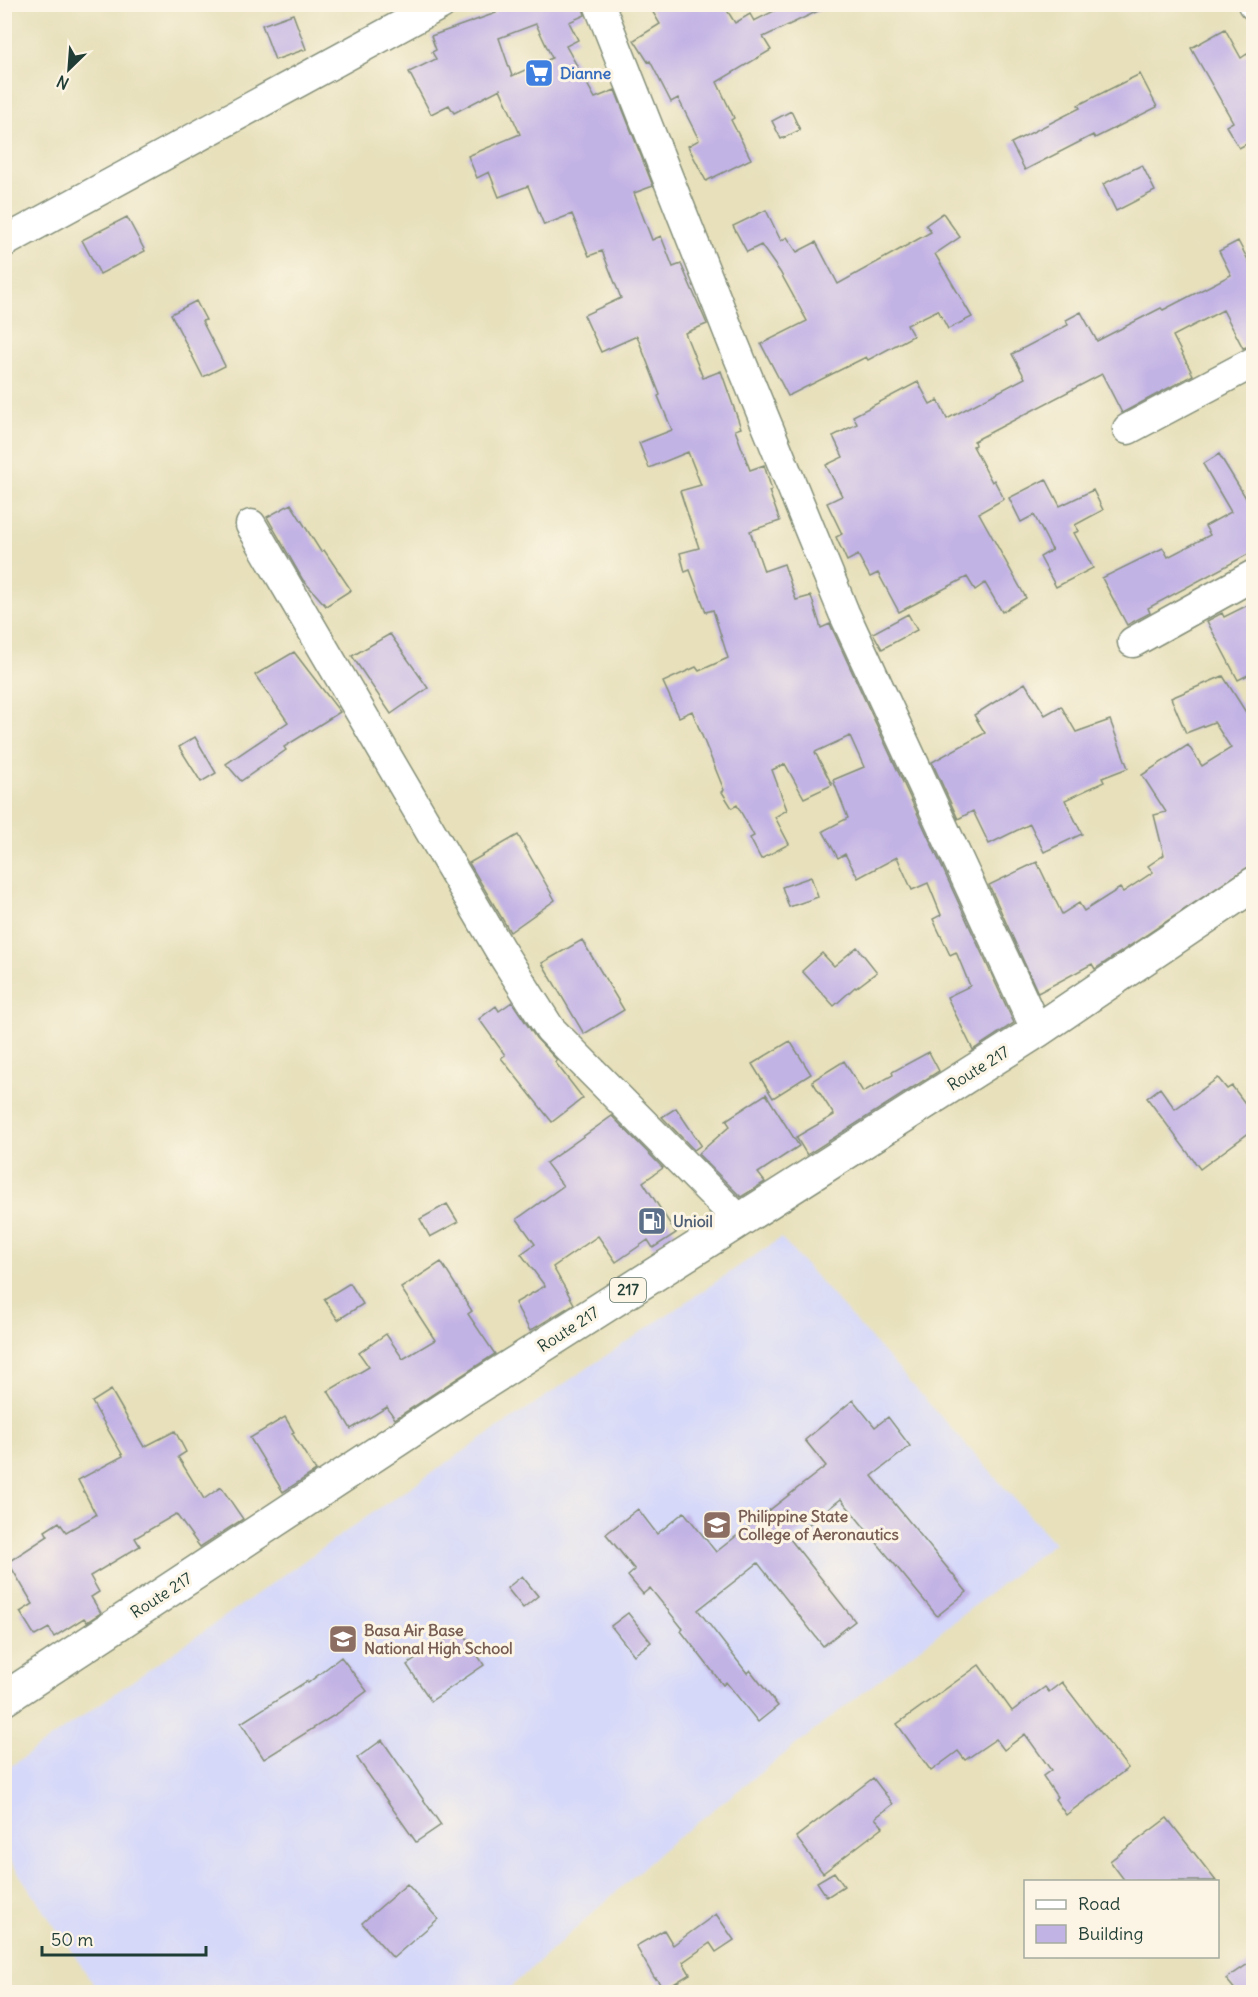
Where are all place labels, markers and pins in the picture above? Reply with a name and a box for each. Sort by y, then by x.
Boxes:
supermarket icon: Dianne [523,57,555,89]
place label: Dianne [560,63,612,83]
fuel station icon: Unioil [636,1205,668,1237]
place label: Unioil [673,1211,713,1231]
place label: Philippine State College of Aeronautics [738,1506,899,1545]
school or university icon: Philippine State College of Aeronautics [701,1509,733,1541]
place label: Basa Air Base National High School [364,1620,513,1659]
school or university icon: Basa Air Base National High School [327,1623,359,1655]

